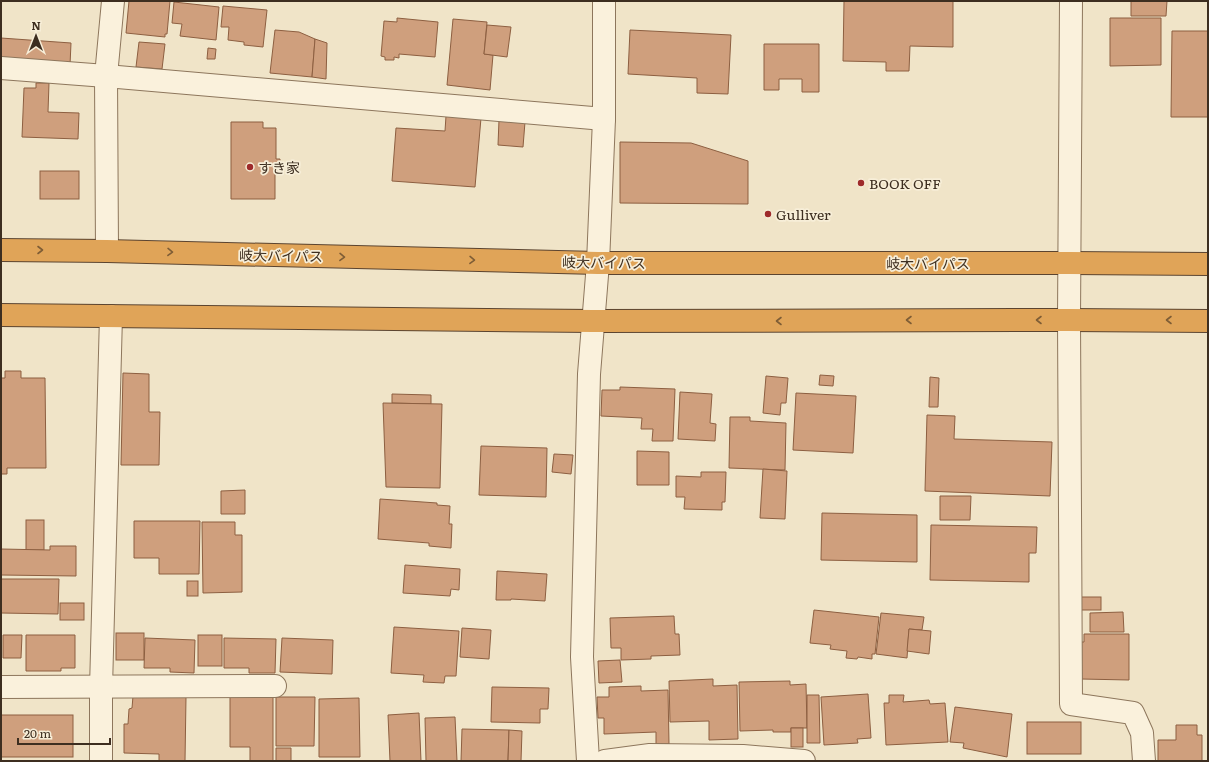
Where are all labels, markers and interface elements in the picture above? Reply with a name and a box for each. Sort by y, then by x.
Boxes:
north arrow [16,16,56,56]
text: N [31,17,41,33]
place label: すき家 [258,157,300,177]
marker: すき家 [245,162,255,172]
place label: BOOK OFF [869,173,941,193]
marker: BOOK OFF [856,178,866,188]
place label: Gulliver [776,204,831,224]
marker: Gulliver [763,209,773,219]
street label: 岐大バイパス [239,244,323,266]
one-way arrow [37,246,43,254]
one-way arrow [167,248,173,256]
street label: 岐大バイパス [562,251,646,273]
one-way arrow [339,252,345,261]
street label: 岐大バイパス [886,253,970,273]
one-way arrow [469,255,475,264]
one-way arrow [906,316,912,324]
one-way arrow [1036,316,1042,324]
one-way arrow [1166,316,1172,324]
one-way arrow [776,317,782,325]
scale bar [18,720,110,746]
text: 20 m [24,724,51,742]

